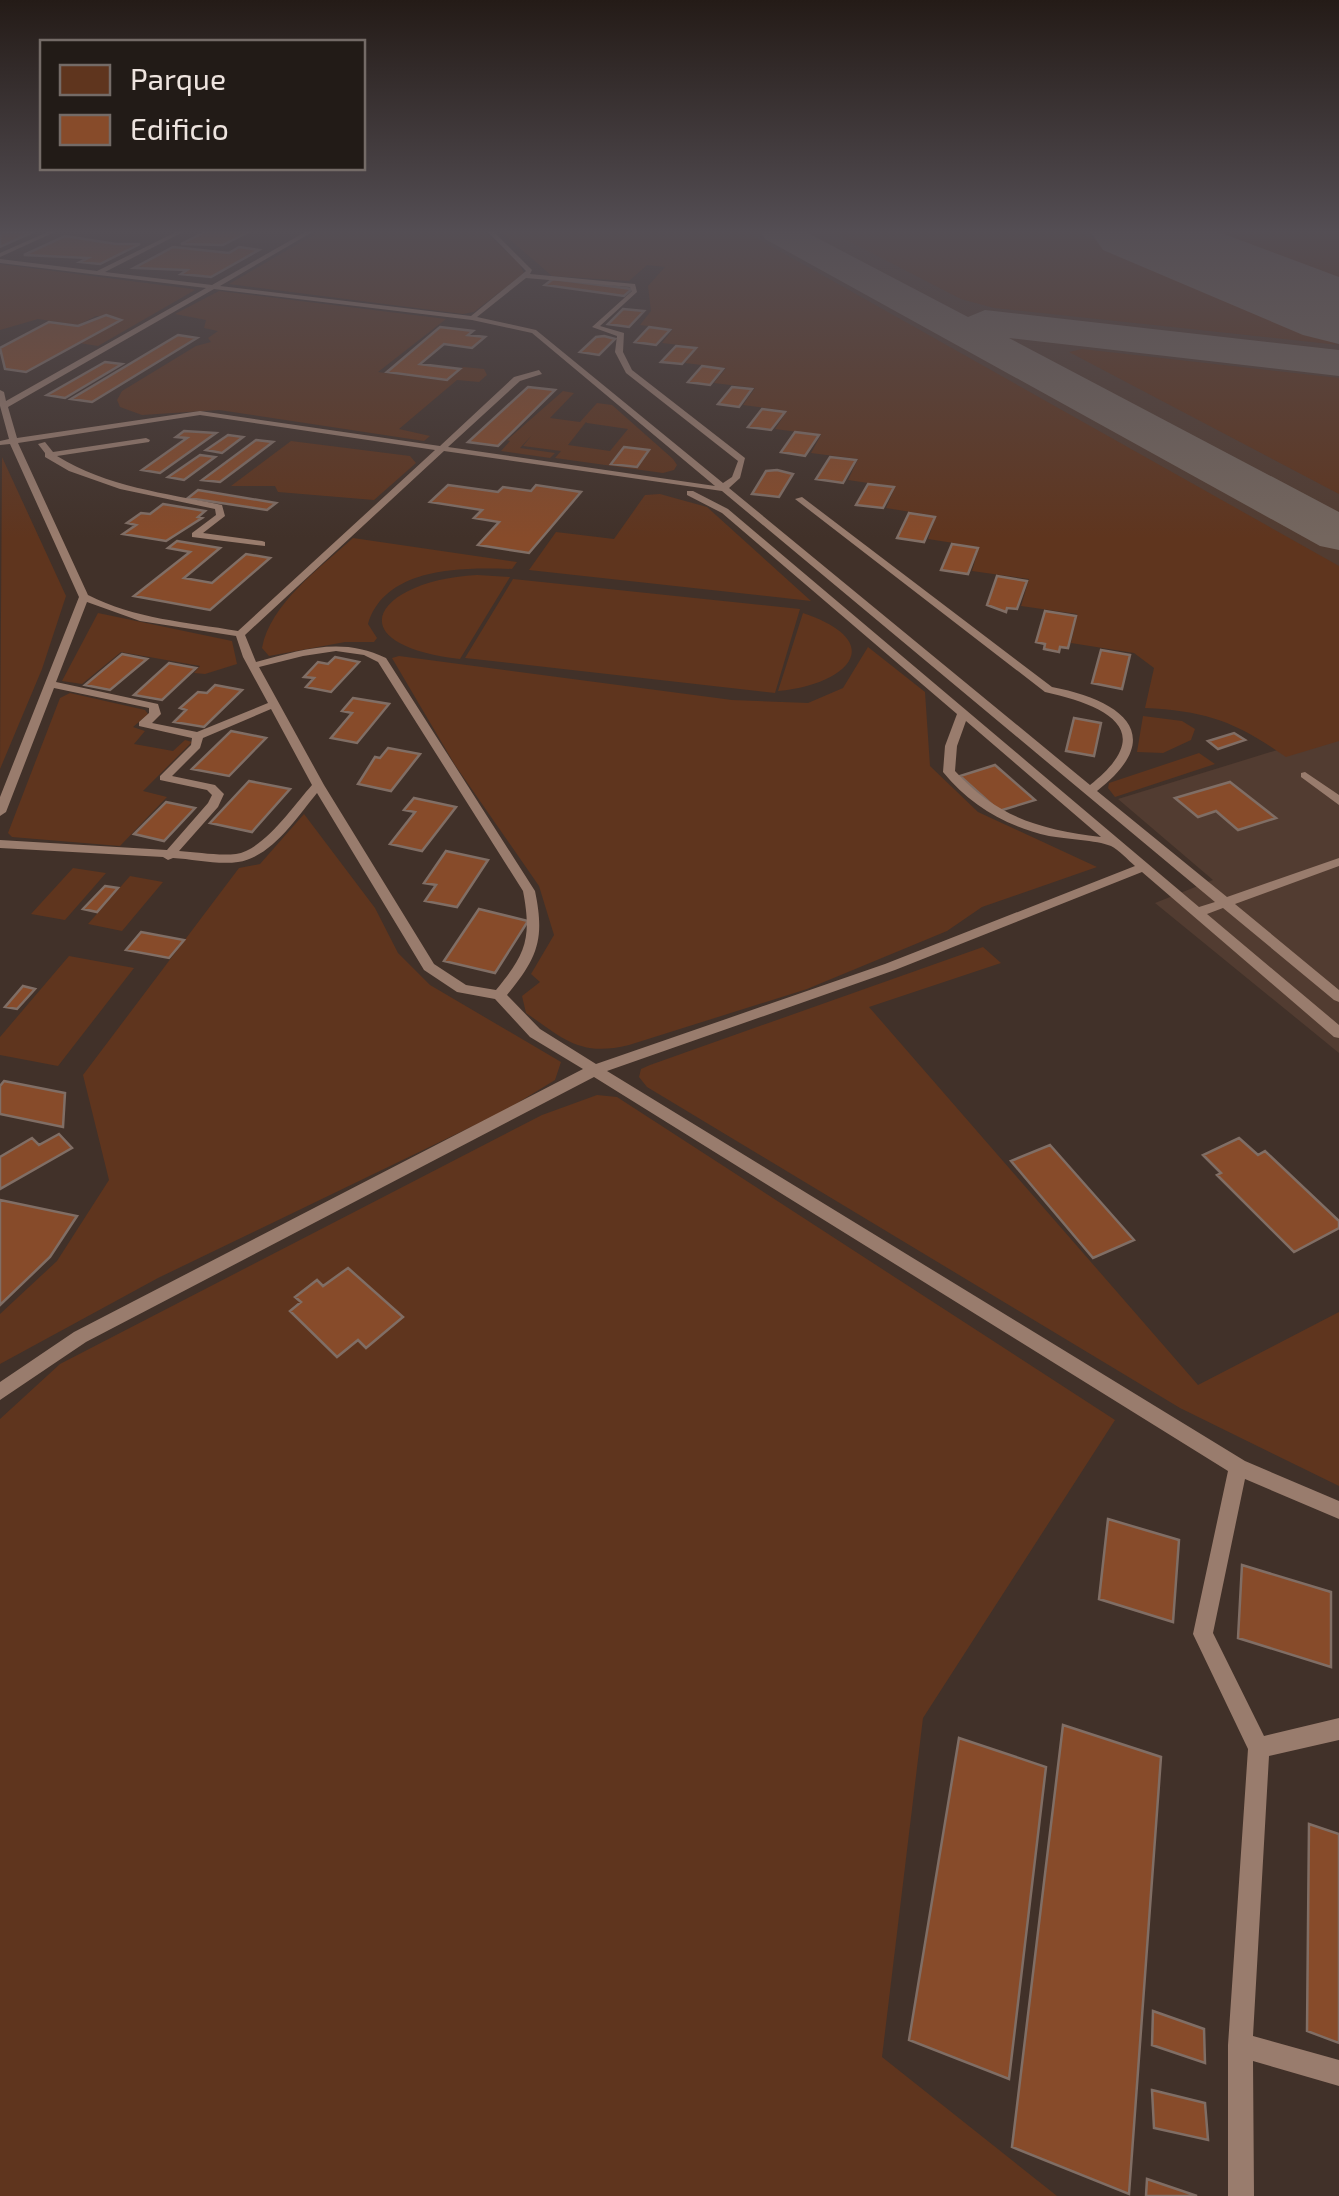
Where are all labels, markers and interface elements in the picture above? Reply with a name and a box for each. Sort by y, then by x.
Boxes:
legend [40,40,365,170]
text: Parque [130,60,226,96]
text: Edificio [130,110,229,146]

